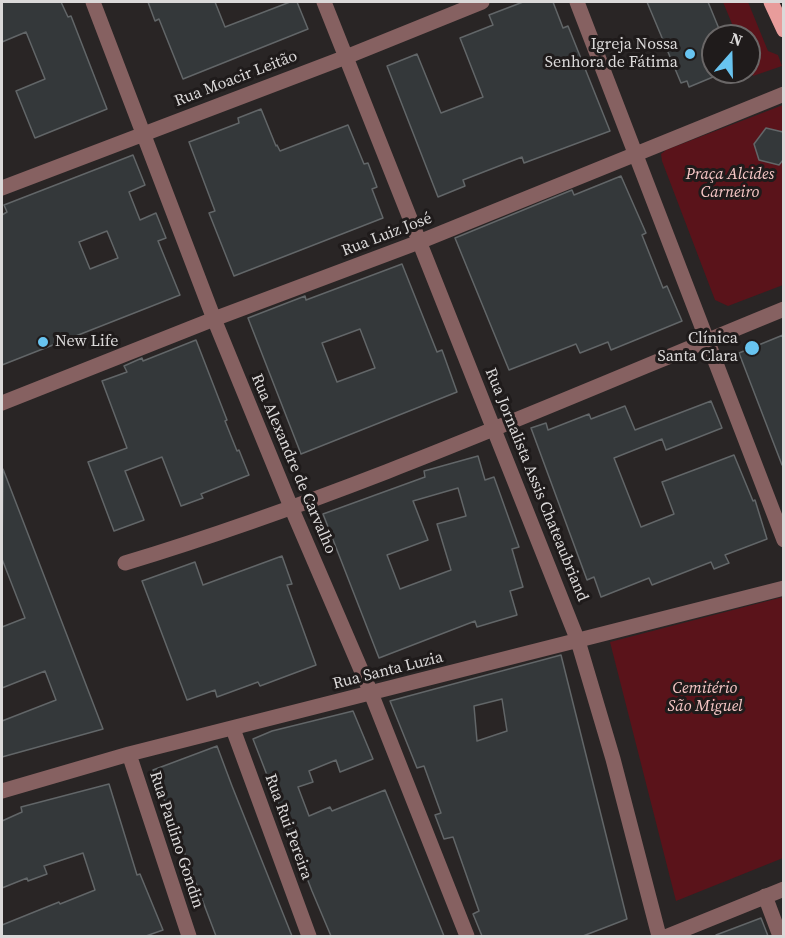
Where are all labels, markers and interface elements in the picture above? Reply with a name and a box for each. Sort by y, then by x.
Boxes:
north arrow [701,24,761,84]
text: N [727,27,746,51]
place label: Igreja Nossa Senhora de Fátima [545,35,678,73]
street label: Rua Moacir Leitão [172,47,300,111]
marker: Igreja Nossa Senhora de Fátima [683,47,697,61]
park label: Praça Alcides Carneiro [686,165,774,203]
street label: Rua Luiz José [339,209,435,261]
place label: Clínica Santa Clara [658,329,738,367]
place label: New Life [55,332,118,352]
marker: New Life [36,335,50,349]
marker: Clínica Santa Clara [743,339,761,357]
street label: Rua Jornalista Assis Chateaubriand [480,365,592,605]
street label: Rua Alexandre de Carvalho [246,371,340,557]
street label: Rua Santa Luzia [331,648,445,694]
park label: Cemitério São Miguel [667,679,743,717]
street label: Rua Paulino Gondin [145,769,207,911]
street label: Rua Rui Pereira [260,772,316,882]

